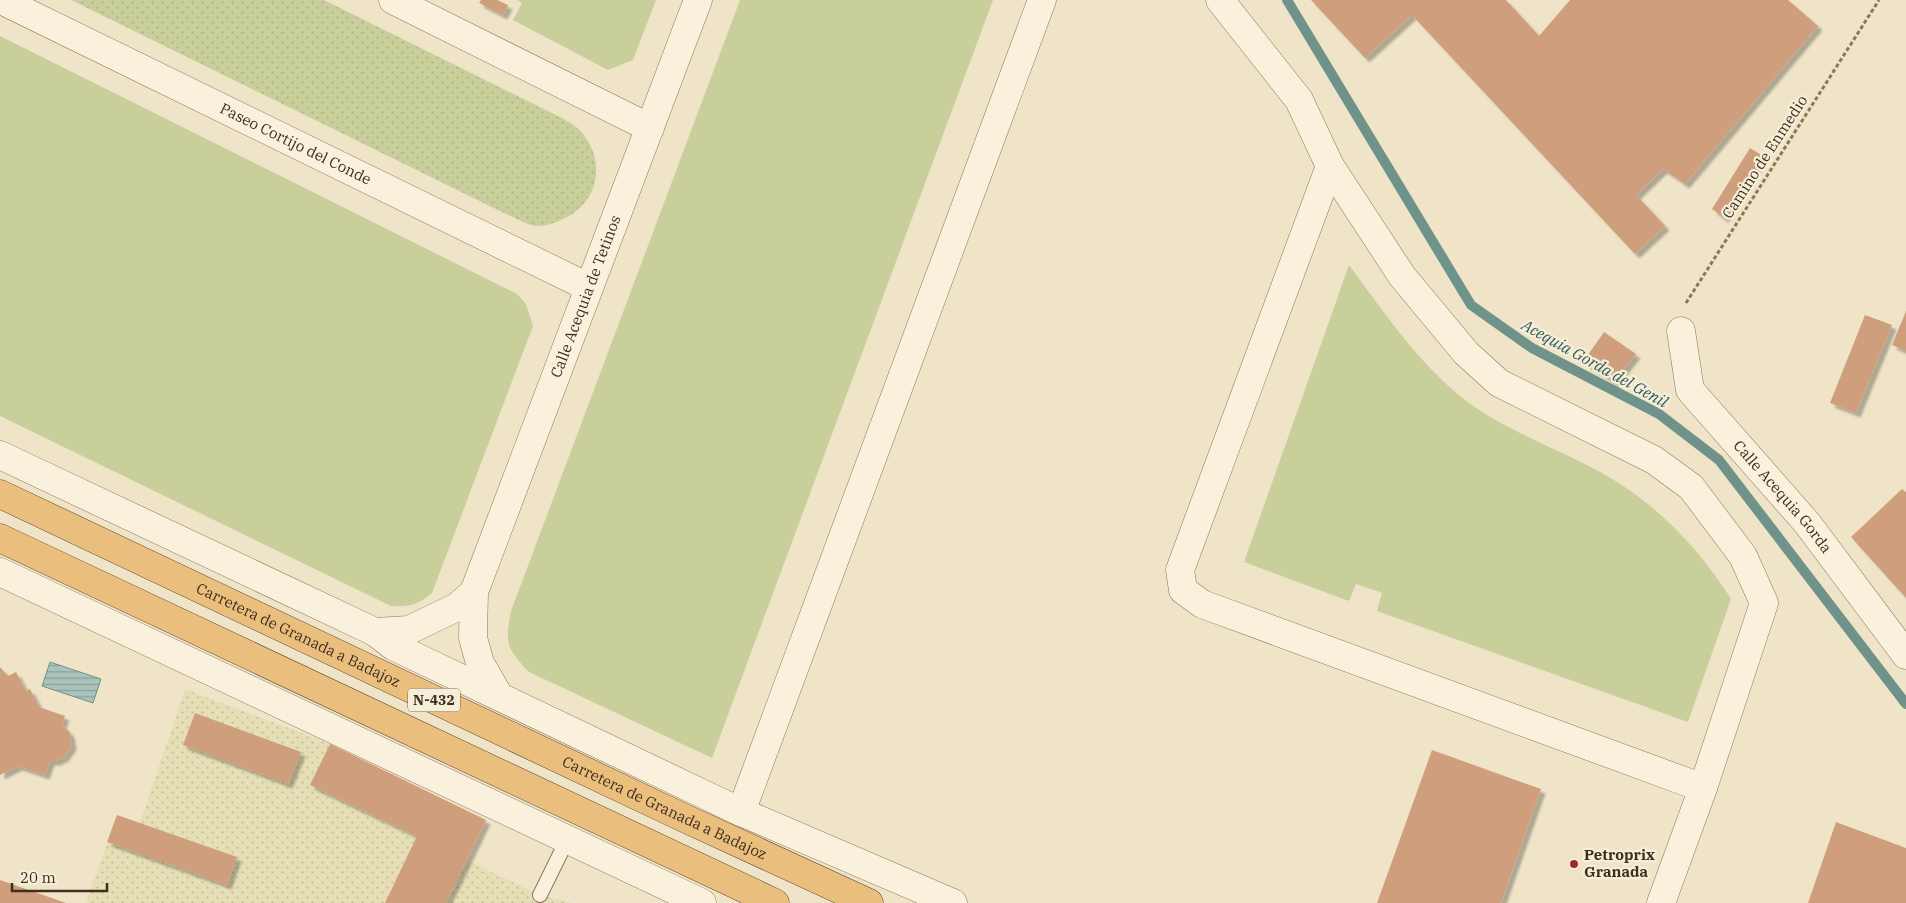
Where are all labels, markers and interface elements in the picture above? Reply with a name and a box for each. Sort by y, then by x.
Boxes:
street label: Camino de Enmedio [1718,92,1811,222]
street label: Paseo Cortijo del Conde [217,99,375,189]
street label: Calle Acequia de Tetinos [546,212,625,380]
water label: Acequia Gorda del Genil [1517,314,1672,412]
street label: Calle Acequia Gorda [1730,436,1836,557]
street label: Carretera de Granada a Badajoz [193,578,404,691]
road number: N-432 [408,688,460,712]
street label: Carretera de Granada a Badajoz [559,752,770,864]
place label: Petroprix Granada [1584,845,1655,881]
marker: Petroprix Granada [1568,858,1580,870]
scale bar [12,860,108,892]
text: 20 m [20,868,56,887]

